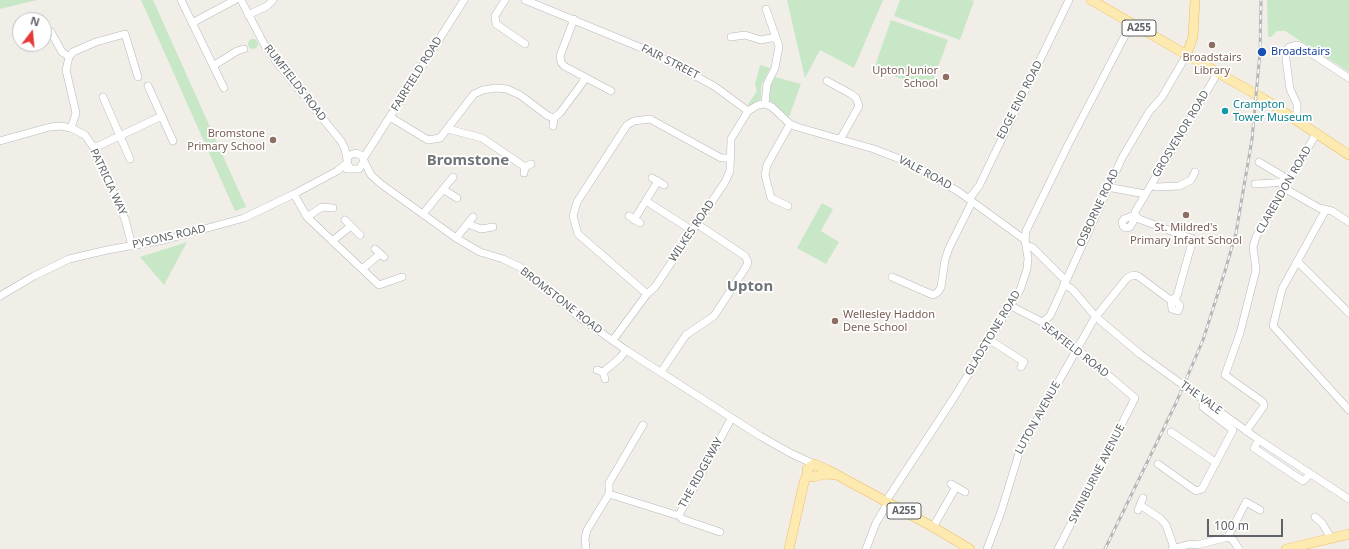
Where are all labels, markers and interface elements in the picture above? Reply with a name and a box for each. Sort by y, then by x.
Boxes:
north arrow [12,12,52,52]
text: N [29,12,42,29]
road number: A255 [1122,20,1156,36]
street label: FAIRFIELD ROAD [389,34,445,114]
marker: Broadstairs Library [1207,40,1217,50]
street label: RUMFIELDS ROAD [261,42,329,124]
street label: FAIR STREET [639,42,701,82]
place label: Broadstairs [1271,45,1330,59]
marker: Broadstairs [1256,46,1268,58]
place label: Broadstairs Library [1182,51,1242,77]
street label: EDGE END ROAD [994,58,1046,142]
place label: Upton Junior School [872,64,938,90]
marker: Upton Junior School [941,72,951,82]
street label: GROSVENOR ROAD [1150,88,1212,180]
place label: Crampton Tower Museum [1233,98,1312,124]
marker: Crampton Tower Museum [1220,106,1230,116]
place label: Bromstone Primary School [187,127,265,153]
marker: Bromstone Primary School [268,135,278,145]
street label: CLARENDON ROAD [1253,144,1315,236]
street label: PATRICIA WAY [87,147,129,217]
district label: Bromstone [427,152,509,170]
street label: VALE ROAD [896,154,954,192]
street label: OSBORNE ROAD [1074,167,1122,249]
street label: WILKES ROAD [666,198,718,264]
marker: St. Mildred's Primary Infant School [1181,210,1191,220]
place label: St. Mildred's Primary Infant School [1130,221,1242,247]
street label: PYSONS ROAD [131,222,207,252]
street label: BROMSTONE ROAD [517,265,605,337]
district label: Upton [727,278,773,296]
street label: GLADSTONE ROAD [962,288,1024,378]
place label: Wellesley Haddon Dene School [843,308,935,334]
marker: Wellesley Haddon Dene School [830,316,840,326]
street label: SEAFIELD ROAD [1039,320,1111,380]
street label: THE VALE [1178,378,1224,418]
street label: LUTON AVENUE [1013,379,1063,457]
street label: SWINBURNE AVENUE [1066,422,1128,526]
street label: THE RIDGEWAY [676,436,726,510]
road number: A255 [887,503,921,519]
scale bar [1209,511,1285,537]
text: 100 m [1214,517,1249,534]

